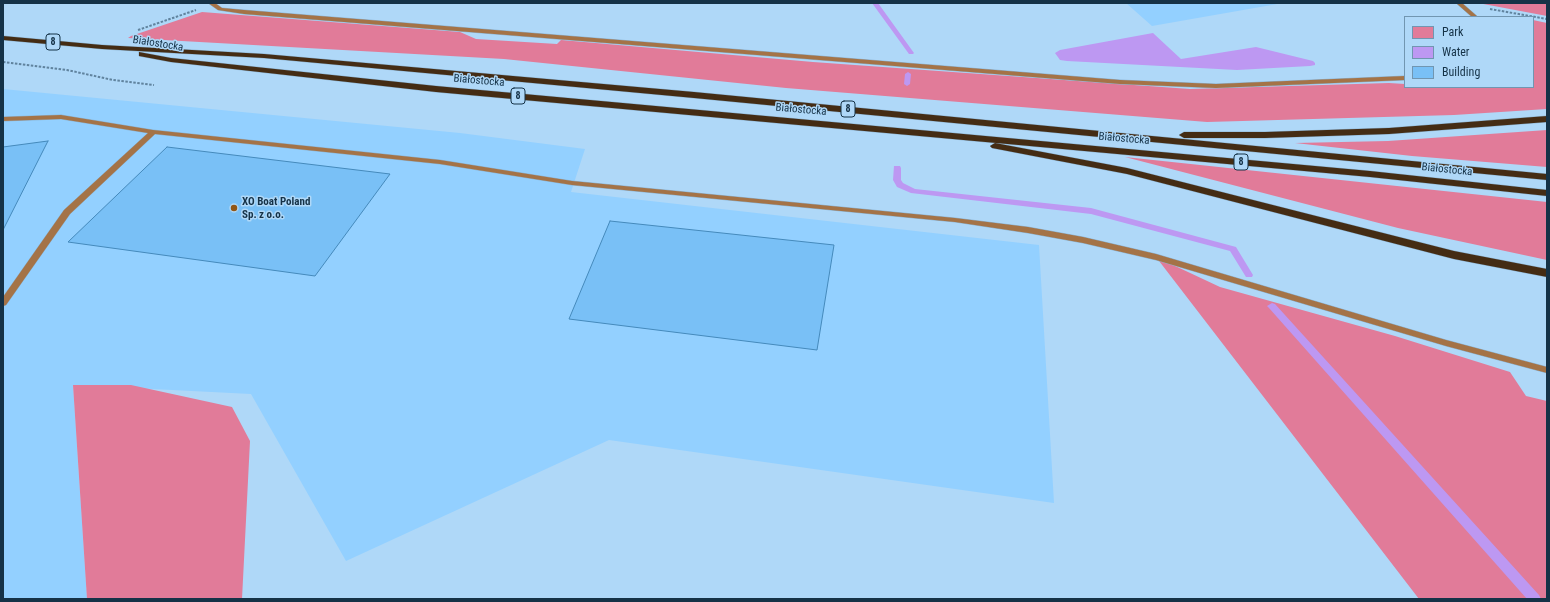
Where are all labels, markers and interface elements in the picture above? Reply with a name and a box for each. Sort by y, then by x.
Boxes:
legend [1404,16,1534,88]
text: Park [1442,25,1463,39]
street label: Białostocka [132,33,184,55]
road number: 8 [46,34,60,50]
text: Water [1442,45,1470,59]
text: Building [1442,65,1480,79]
street label: Białostocka [453,72,505,90]
road number: 8 [511,88,525,104]
street label: Białostocka [775,101,827,119]
road number: 8 [841,101,855,117]
street label: Białostocka [1098,130,1150,148]
road number: 8 [1234,154,1248,170]
street label: Białostocka [1421,161,1473,179]
place label: XO Boat Poland Sp. z o.o. [242,195,310,221]
marker: XO Boat Poland Sp. z o.o. [229,203,239,213]

